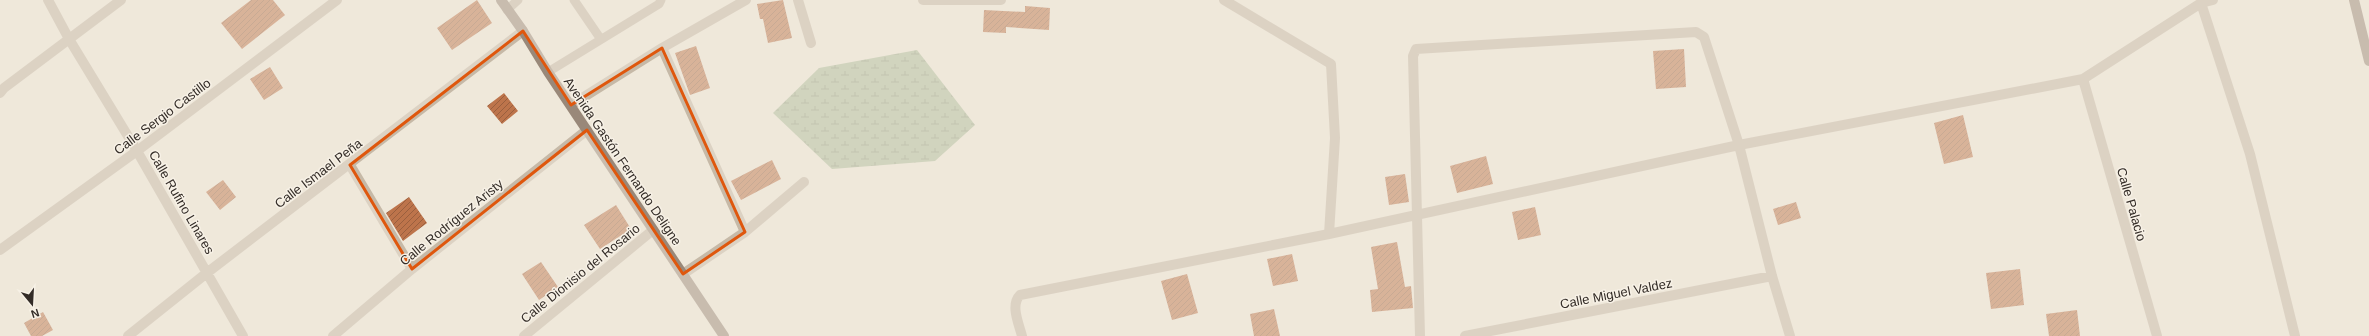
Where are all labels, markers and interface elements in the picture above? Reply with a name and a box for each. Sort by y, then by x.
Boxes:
street label: Avenida Gastón Fernando Deligne [561,74,685,248]
street label: Calle Sergio Castillo [111,75,214,158]
street label: Calle Ismael Peña [272,135,366,211]
street label: Calle Rufino Linares [146,148,218,257]
street label: Calle Palacio [2114,166,2149,243]
street label: Calle Rodríguez Aristy [397,176,506,269]
street label: Calle Dionisio del Rosario [518,221,643,326]
street label: Calle Miguel Valdez [1559,275,1673,312]
north arrow [12,284,52,324]
text: N [29,307,41,320]

